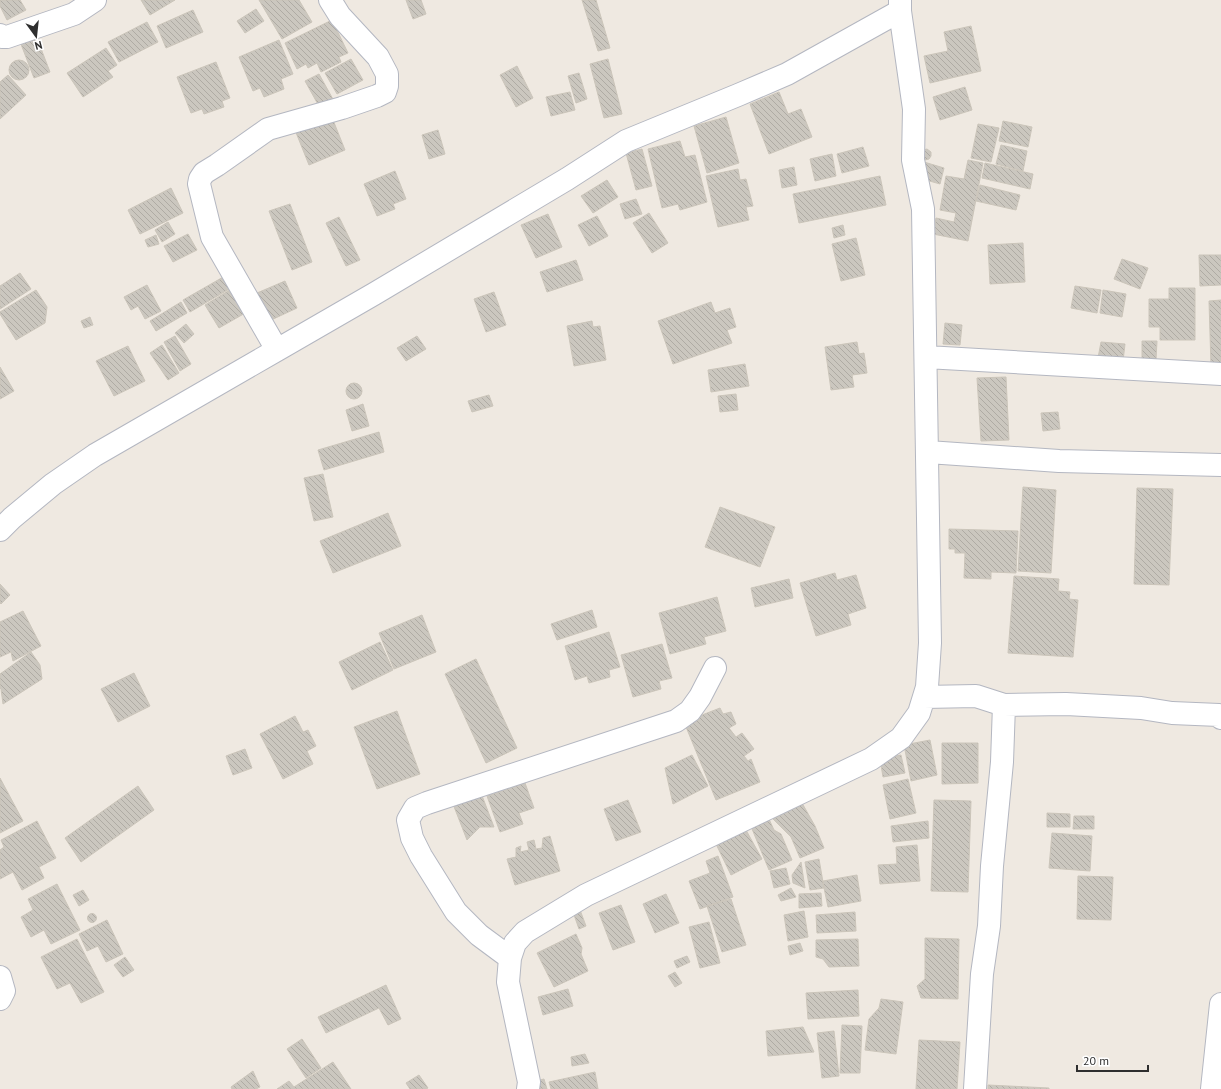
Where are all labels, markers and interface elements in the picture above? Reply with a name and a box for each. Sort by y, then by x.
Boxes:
north arrow [16,16,56,56]
text: N [33,38,44,53]
scale bar [1077,1047,1148,1073]
text: 20 m [1083,1053,1109,1068]

